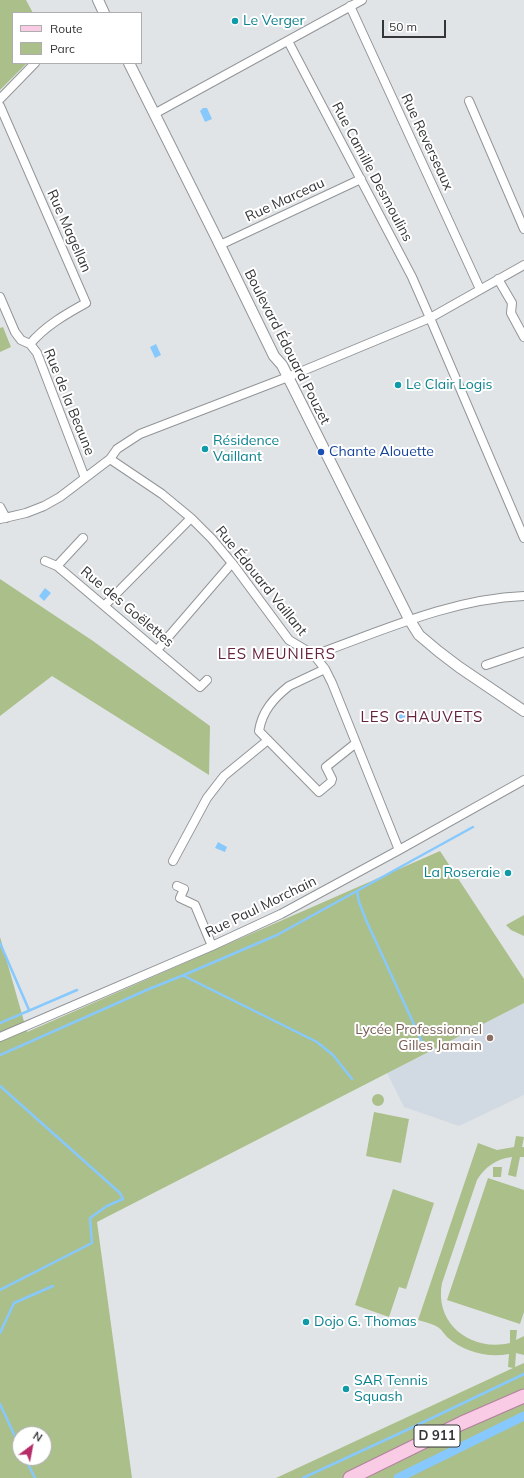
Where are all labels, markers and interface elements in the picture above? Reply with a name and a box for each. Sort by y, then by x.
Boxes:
legend [12,12,142,64]
scale bar [384,12,448,38]
place label: Le Verger [243,13,305,29]
marker: Le Verger [230,16,240,26]
text: 50 m [389,19,417,34]
text: Route [50,21,83,36]
text: Parc [50,41,75,56]
street label: Rue Reverseaux [397,91,457,193]
street label: Rue Camille Desmoulins [328,99,416,245]
street label: Rue Marceau [243,174,327,226]
street label: Rue Magellan [43,187,95,275]
street label: Boulevard Édouard Pouzet [241,267,333,427]
street label: Rue de la Beaune [40,346,98,458]
place label: Le Clair Logis [406,377,492,393]
marker: Le Clair Logis [393,380,403,390]
place label: Résidence Vaillant [213,433,279,466]
marker: Résidence Vaillant [200,444,210,454]
place label: Chante Alouette [329,444,434,460]
marker: Chante Alouette [316,447,326,457]
street label: Rue Édouard Vaillant [212,523,310,639]
street label: Rue des Goëlettes [77,563,177,651]
district label: LES MEUNIERS [218,645,336,663]
district label: LES CHAUVETS [361,708,483,726]
place label: La Roseraie [424,865,500,881]
marker: La Roseraie [503,868,513,878]
street label: Rue Paul Morchain [203,873,319,941]
place label: Lycée Professionnel Gilles Jamain [355,1022,482,1054]
marker: Lycée Professionnel Gilles Jamain [485,1033,495,1043]
place label: Dojo G. Thomas [314,1314,417,1330]
marker: Dojo G. Thomas [301,1317,311,1327]
place label: SAR Tennis Squash [354,1373,428,1406]
marker: SAR Tennis Squash [341,1384,351,1394]
road number: D 911 [414,1425,460,1447]
north arrow [12,1426,52,1466]
text: N [31,1429,45,1445]

